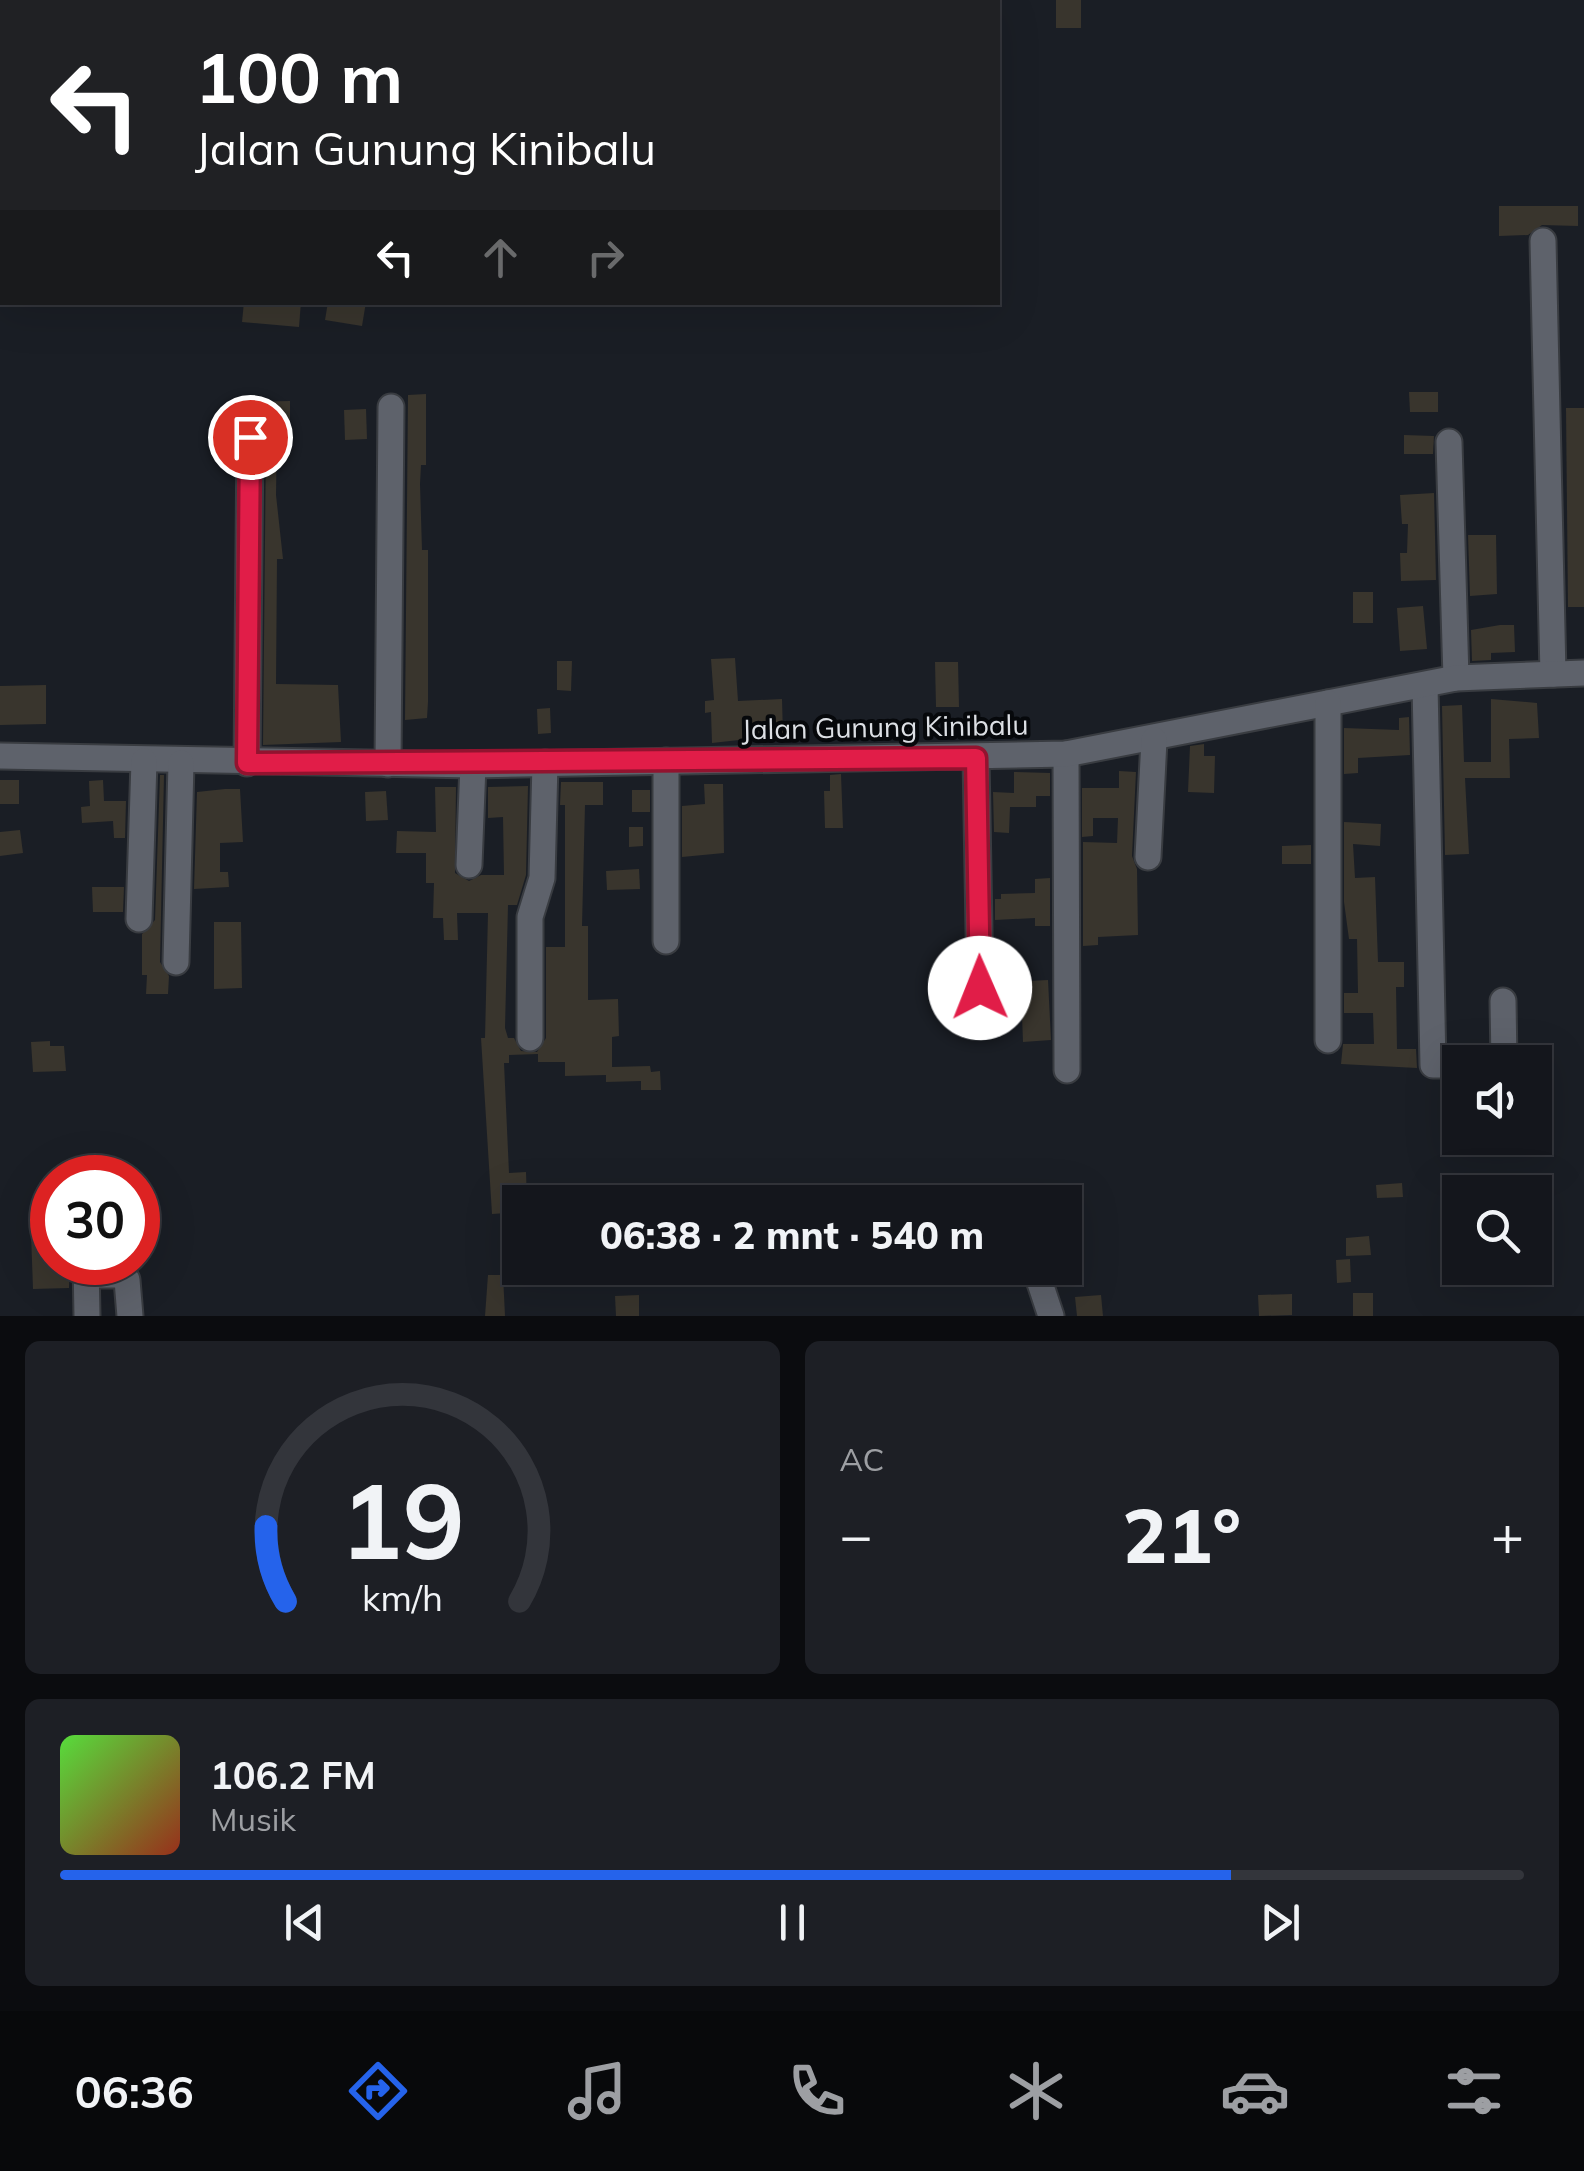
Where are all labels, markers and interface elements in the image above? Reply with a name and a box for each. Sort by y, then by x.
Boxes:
text: 100 m [195,33,403,121]
icon: left [30,40,160,170]
text: Jalan Gunung Kinibalu [195,120,656,176]
icon: left [368,230,423,285]
icon: ahead [473,230,528,285]
icon: right [578,230,633,285]
pin [208,395,293,480]
icon: arrive [223,410,278,465]
street label: Jalan Gunung Kinibalu [741,706,1029,747]
position arrow [928,936,1032,1040]
map controls [1442,1045,1552,1285]
button: sound [1442,1045,1552,1155]
speed limit sign: 30 [30,1155,160,1285]
button: search [1442,1175,1552,1285]
text: 06:38 · 2 mnt · 540 m [600,1211,984,1259]
text: AC [840,1439,885,1479]
text: 19 [340,1454,465,1585]
text: 21° [1122,1488,1241,1582]
text: − [840,1500,873,1569]
text: + [1491,1500,1524,1569]
text: km/h [362,1575,443,1620]
text: 106.2 FM [210,1751,376,1799]
text: Musik [210,1799,296,1839]
icon: previous [277,1895,332,1950]
icon: pause [765,1895,820,1950]
icon: next [1253,1895,1308,1950]
icon: directions [343,2056,413,2126]
icon: music [562,2056,632,2126]
icon: phone [782,2056,852,2126]
icon: climate [1001,2056,1071,2126]
icon: car [1220,2056,1290,2126]
icon: filters [1439,2056,1509,2126]
text: 06:36 [75,2063,194,2119]

